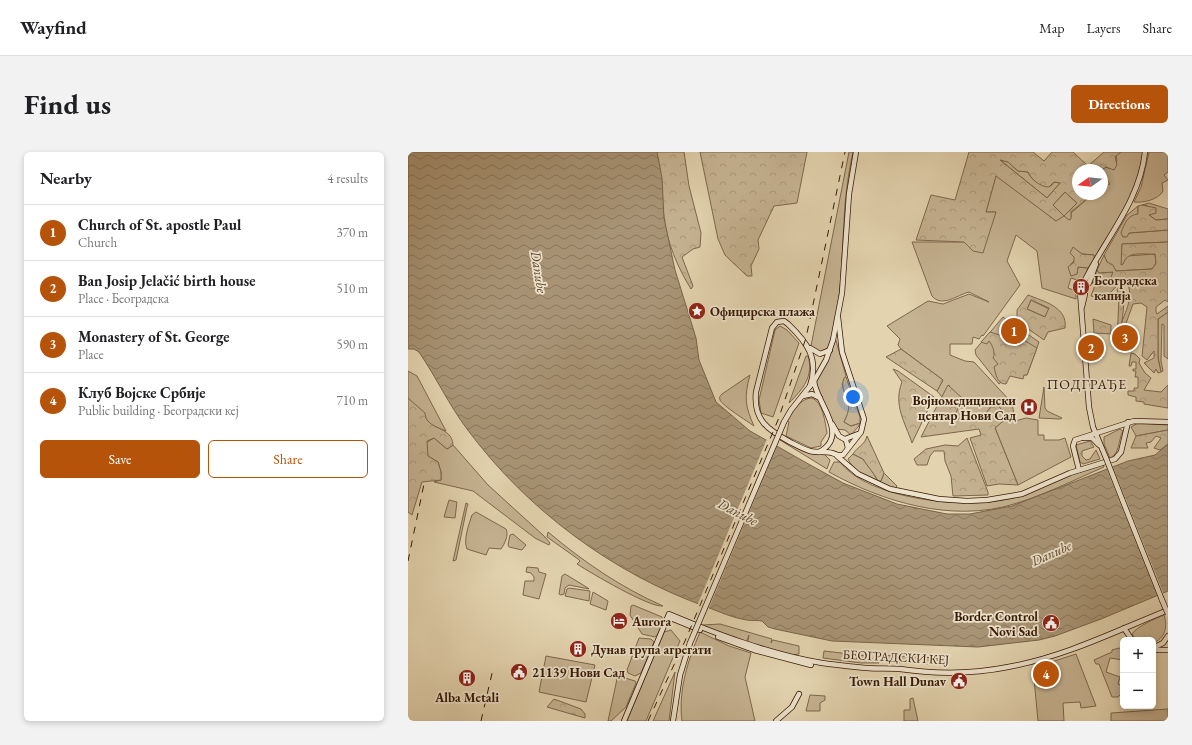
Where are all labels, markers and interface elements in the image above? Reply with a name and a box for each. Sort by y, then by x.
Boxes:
text: Wayfind [20,15,87,40]
text: Map [1039,19,1064,37]
text: Layers [1086,19,1121,37]
text: Share [1143,19,1172,37]
button: Directions [1071,85,1168,123]
text: Find us [24,86,111,122]
north arrow [1072,164,1108,200]
text: Nearby [40,167,92,189]
text: 4 results [327,170,368,187]
text: Church of St. apostle Paul [78,215,241,234]
text: 1 [50,224,56,241]
text: 370 m [337,224,368,241]
text: Church [78,234,117,251]
water label: Danube [527,249,551,295]
text: Ban Josip Jelačić birth house [78,271,256,290]
place label: Београдска капија [1094,272,1157,304]
building icon: Београдска капија [1071,277,1091,297]
text: 2 [50,280,56,297]
text: 510 m [337,280,368,297]
text: Place · Београдска [78,290,169,307]
place icon: Официрска плажа [687,301,707,321]
place label: Официрска плажа [710,303,815,320]
pin: 1 [1001,316,1027,346]
pin: 3 [1112,323,1138,353]
text: Monastery of St. George [78,327,230,346]
pin: 2 [1078,333,1104,363]
text: 3 [50,336,56,353]
text: 590 m [337,336,368,353]
text: Place [78,346,104,363]
district label: ПОДГРАЂЕ [1047,375,1127,393]
text: Клуб Војске Србије [78,383,206,402]
your location [843,387,863,407]
text: 4 [50,392,56,409]
text: 710 m [337,392,368,409]
place label: Војномедицински центар Нови Сад [913,392,1016,424]
hospital icon: Војномедицински центар Нови Сад [1019,397,1039,417]
text: Public building · Београдски кеј [78,402,239,419]
button: Save [40,440,200,478]
button: Share [208,440,368,478]
water label: Danube [714,494,761,530]
water label: Danube [1027,536,1074,570]
place label: Border Control Novi Sad [954,608,1039,640]
hotel icon: Aurora [609,611,629,631]
place label: Aurora [631,613,672,630]
public building icon: Border Control Novi Sad [1041,613,1061,633]
map controls [1120,637,1156,709]
button: + [1120,637,1156,673]
building icon: Дунав група агрегати [568,639,588,659]
place label: Дунав група агрегати [591,641,712,658]
street label: БЕОГРАДСКИ КЕЈ [842,646,950,668]
pin: 4 [1033,659,1059,689]
public building icon: 21139 Нови Сад [509,662,529,682]
place label: 21139 Нови Сад [532,664,625,681]
building icon: Alba Metali [457,668,477,688]
public building icon: Town Hall Dunav [949,671,969,691]
place label: Town Hall Dunav [849,673,947,690]
button: − [1120,673,1156,709]
place label: Alba Metali [434,689,499,706]

